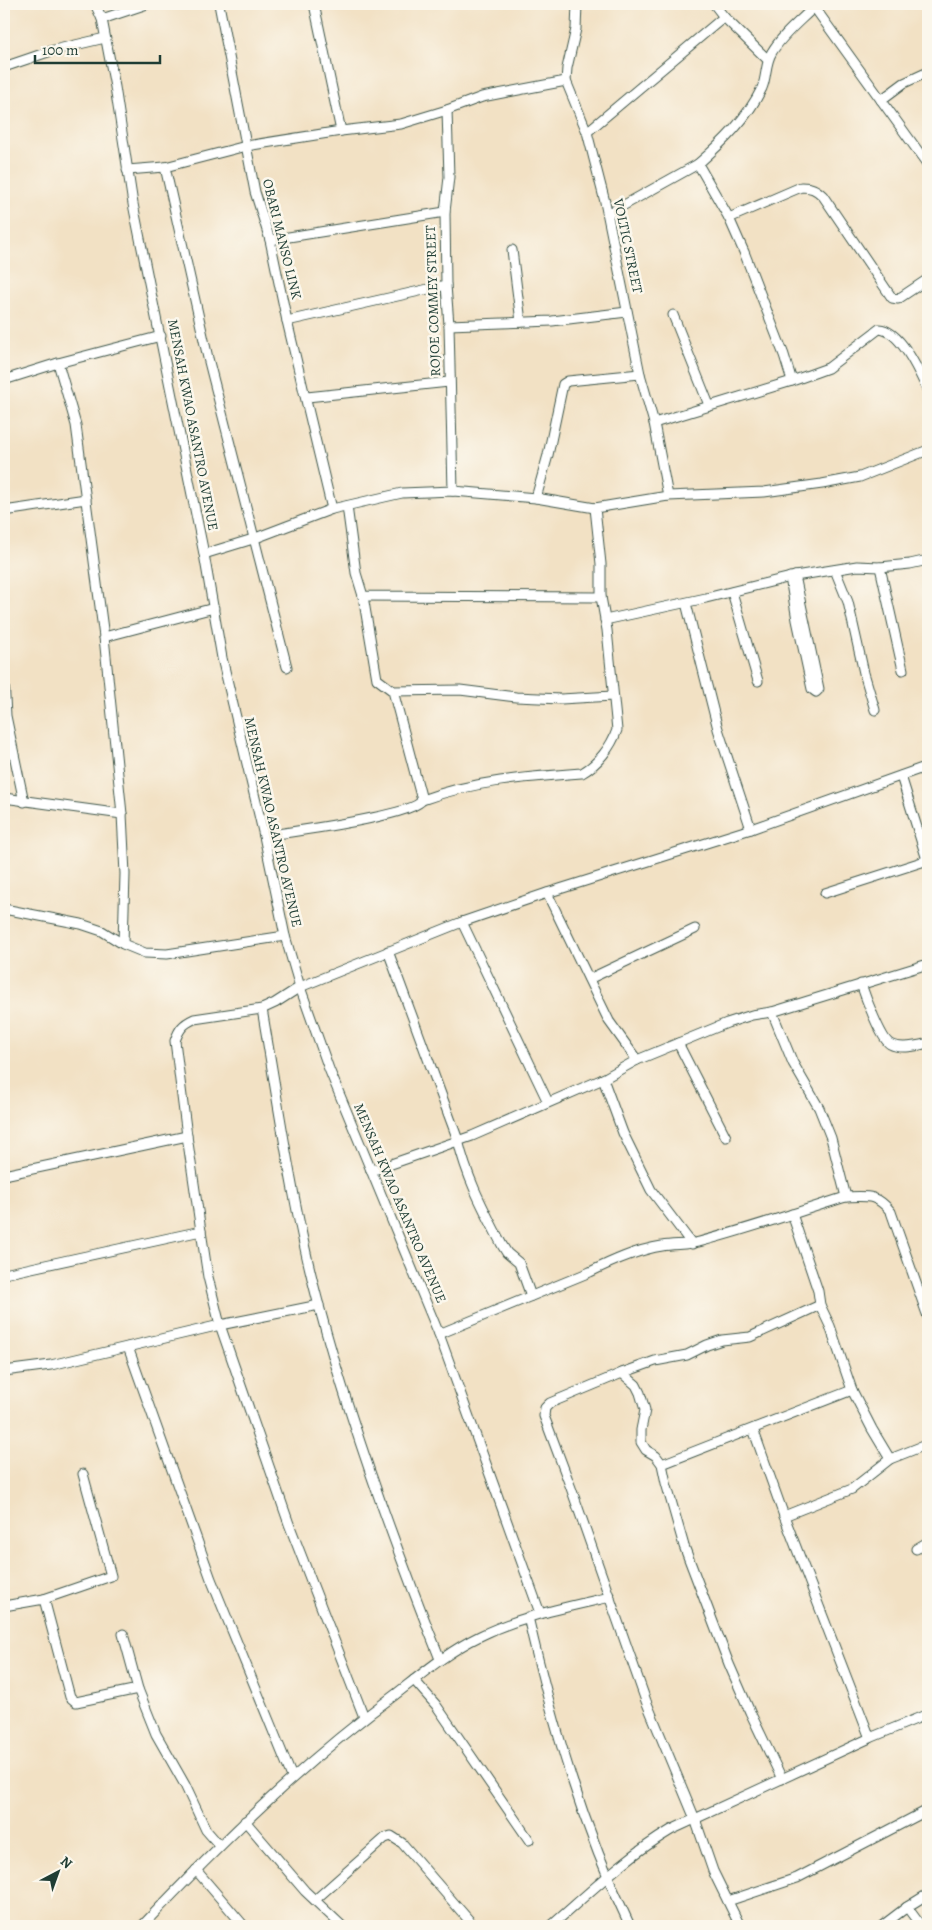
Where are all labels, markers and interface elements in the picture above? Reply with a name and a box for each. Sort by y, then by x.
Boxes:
scale bar [35,32,160,64]
text: 100 m [42,40,79,60]
street label: OBARI MANSO LINK [258,177,306,301]
street label: VOLTIC STREET [608,196,647,295]
street label: ROJOE COMMEY STREET [421,225,445,377]
street label: MENSAH KWAO ASANTRO AVENUE [163,318,223,532]
street label: MENSAH KWAO ASANTRO AVENUE [240,715,306,929]
street label: MENSAH KWAO ASANTRO AVENUE [349,1100,451,1306]
north arrow [32,1848,82,1898]
text: N [56,1852,76,1873]

